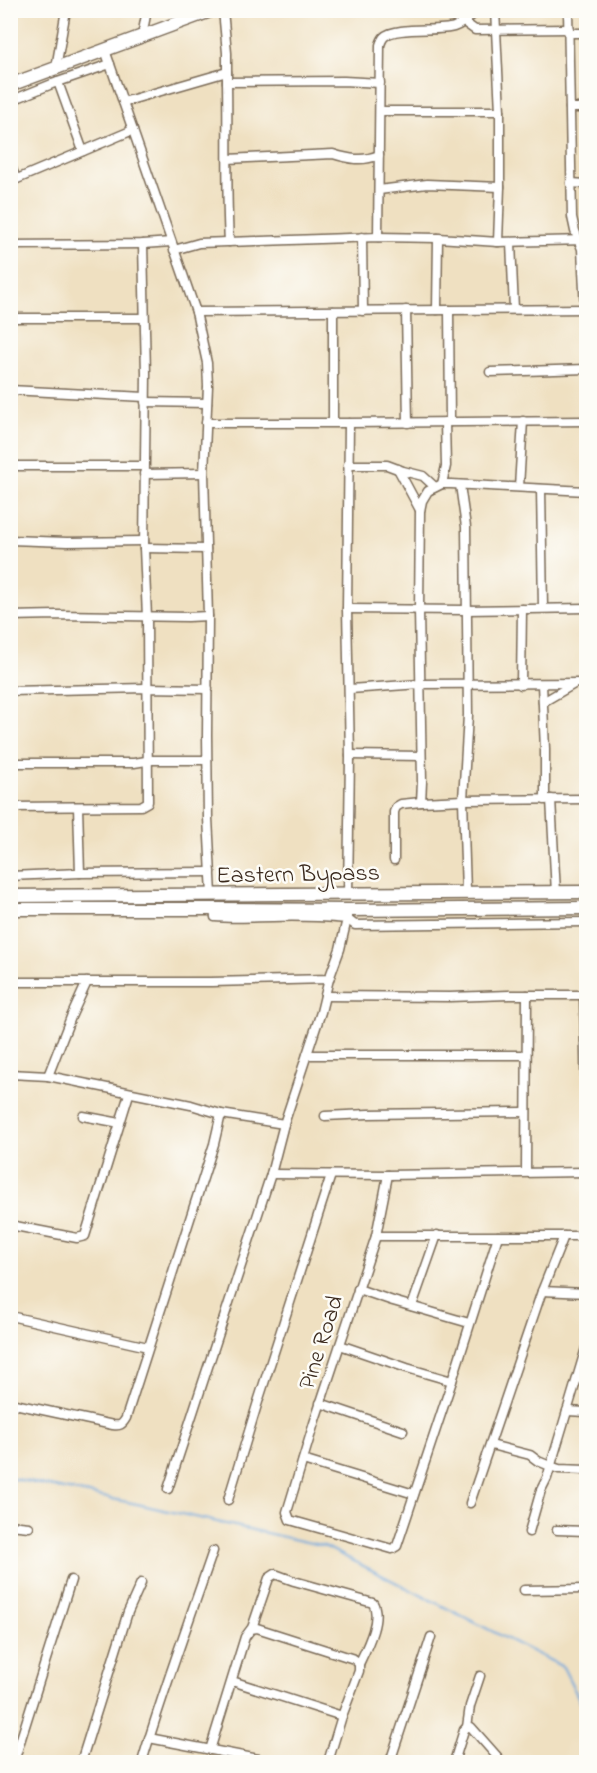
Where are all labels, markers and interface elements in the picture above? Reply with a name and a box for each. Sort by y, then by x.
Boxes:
street label: Eastern Bypass [216,857,380,895]
street label: Pine Road [291,1290,354,1395]

